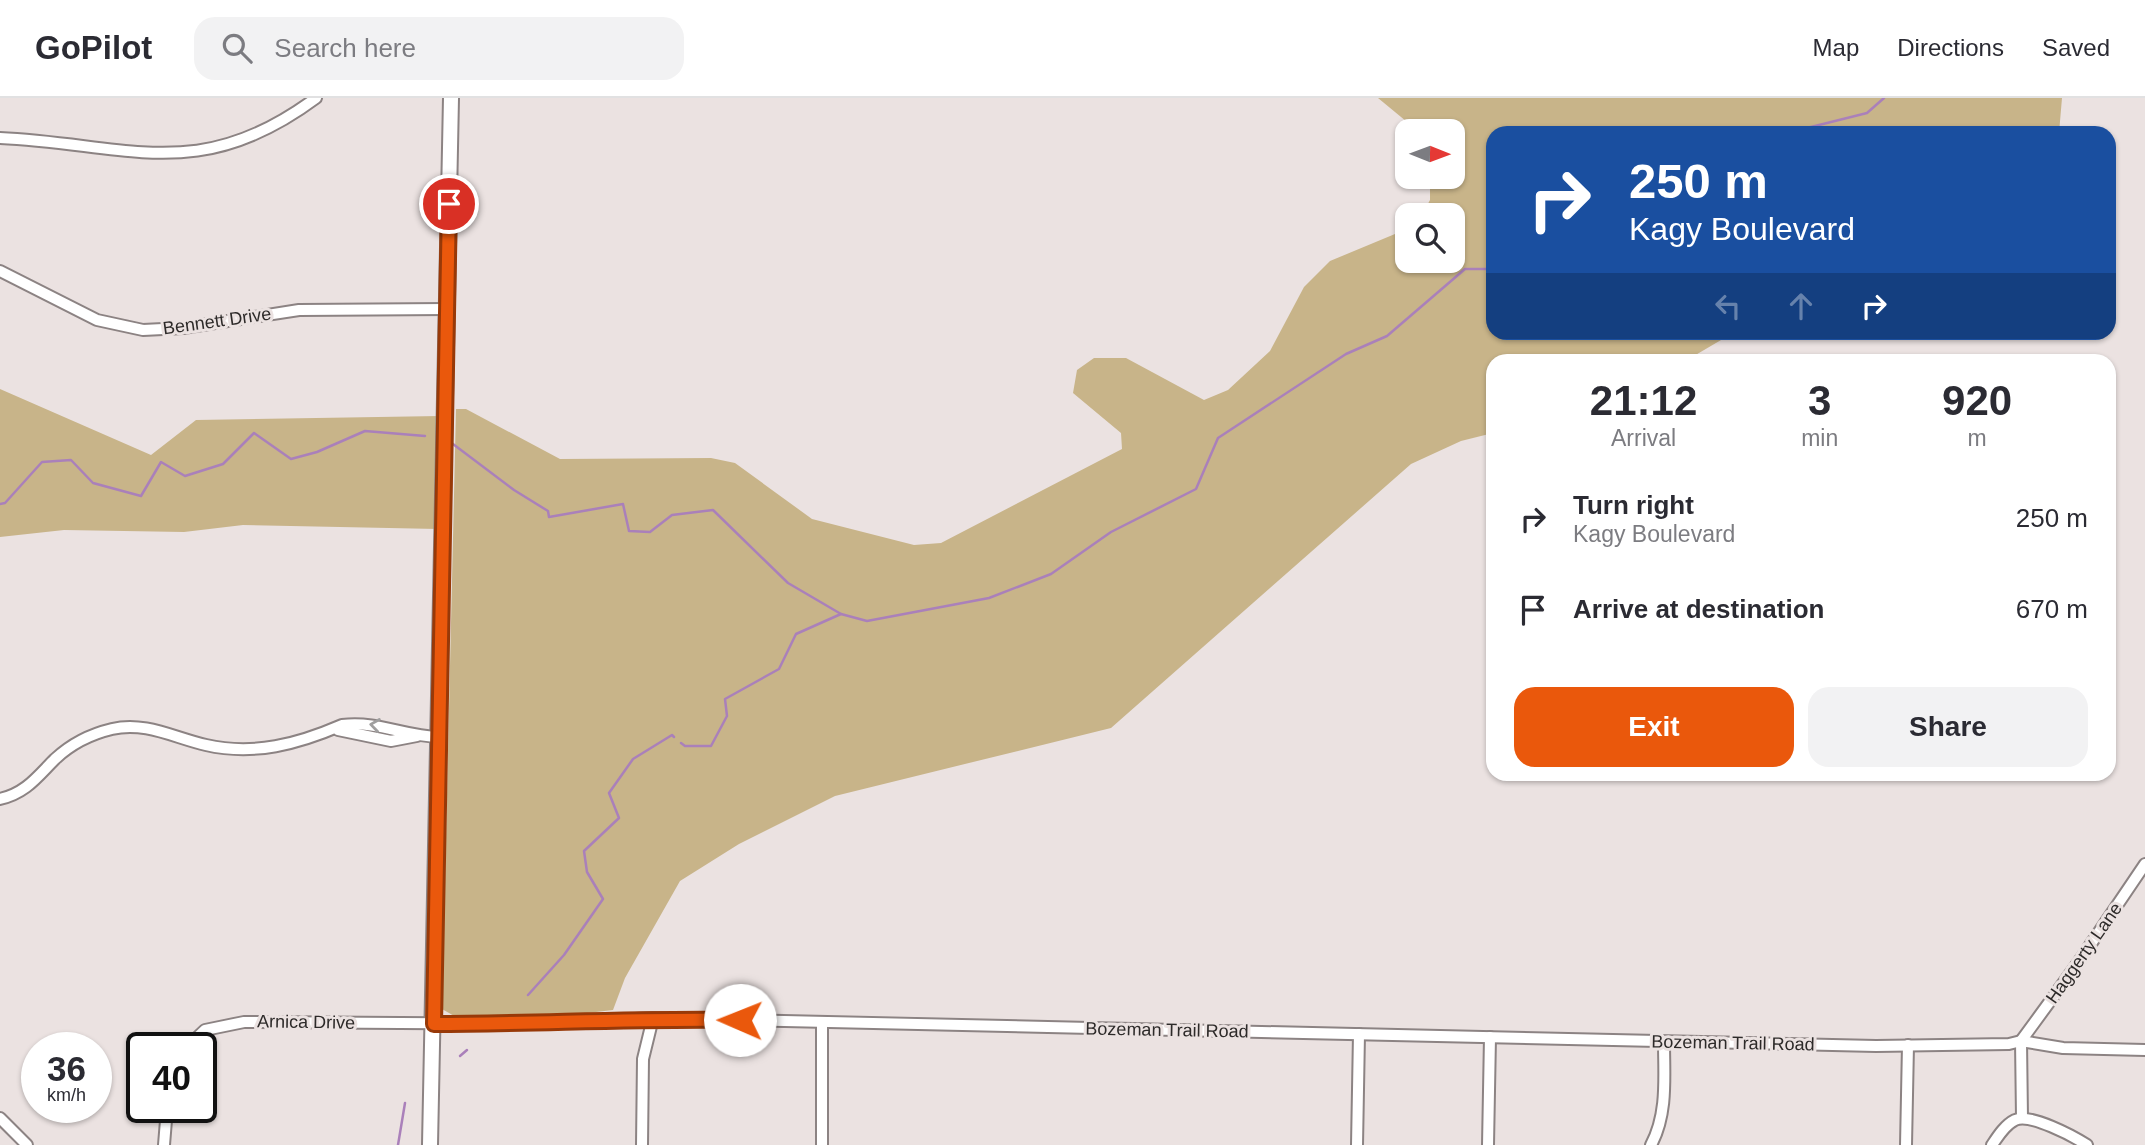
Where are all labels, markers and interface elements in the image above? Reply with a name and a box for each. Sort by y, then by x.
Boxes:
search box [194,17,684,80]
text: GoPilot [35,29,152,66]
icon: search [218,29,256,67]
text: Search here [274,33,416,63]
text: Map [1813,34,1859,61]
text: Directions [1897,34,2004,61]
text: Saved [2042,34,2110,61]
north arrow [1395,119,1465,189]
map controls [1395,119,1465,273]
icon: right [1514,154,1605,245]
text: 250 m [1629,154,1768,208]
pin [419,174,479,234]
icon: arrive [430,185,468,223]
button: search [1395,203,1465,273]
text: Kagy Boulevard [1629,211,1855,247]
icon: left [1709,287,1747,325]
icon: ahead [1782,287,1820,325]
icon: right [1855,287,1893,325]
street label: Bennett Drive [162,304,272,338]
text: 21:12 [1590,377,1697,424]
text: 3 [1808,377,1831,424]
text: 920 [1942,377,2012,424]
text: Arrival [1611,425,1676,451]
text: min [1801,425,1838,451]
text: m [1968,425,1987,451]
text: Turn right [1573,490,1694,520]
icon: right [1514,500,1552,538]
text: 250 m [2016,503,2088,533]
text: Kagy Boulevard [1573,521,1735,547]
icon: arrive [1514,591,1552,629]
text: Arrive at destination [1573,594,1824,624]
text: 670 m [2016,594,2088,624]
button: Exit [1514,687,1794,767]
button: Share [1808,687,2088,767]
one-way arrow [369,718,381,733]
street label: Haggerty Lane [2042,899,2126,1007]
position arrow [703,983,777,1057]
street label: Arnica Drive [257,1011,355,1033]
street label: Bozeman Trail Road [1085,1019,1249,1041]
speed limit sign: 40 [126,1032,217,1123]
street label: Bozeman Trail Road [1651,1032,1815,1054]
text: 36 [47,1049,86,1088]
text: km/h [47,1085,86,1105]

